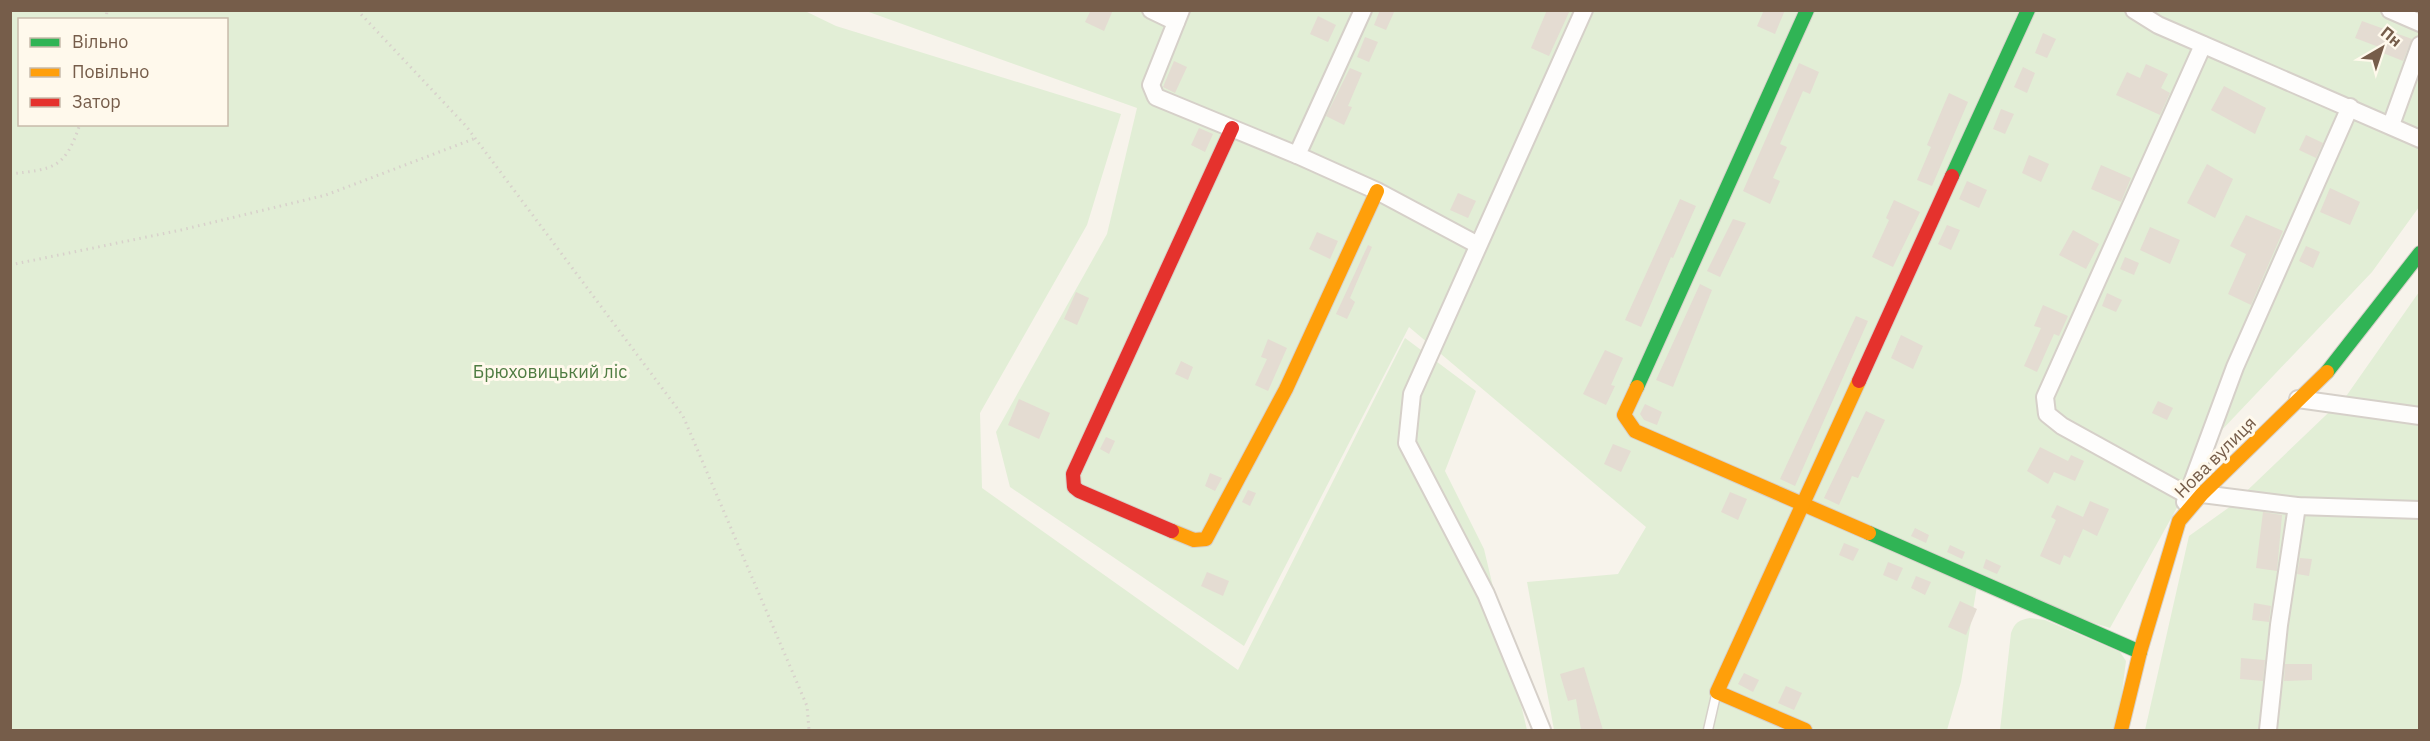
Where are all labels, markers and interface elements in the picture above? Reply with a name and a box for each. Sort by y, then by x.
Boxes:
legend [18,18,228,126]
north arrow [2352,18,2412,78]
text: Пн [2377,22,2406,51]
text: Вільно [72,30,128,53]
text: Повільно [72,60,149,83]
text: Затор [72,90,121,113]
park label: Брюховицький ліс [473,360,627,383]
street label: Нова вулиця [2169,411,2261,503]

